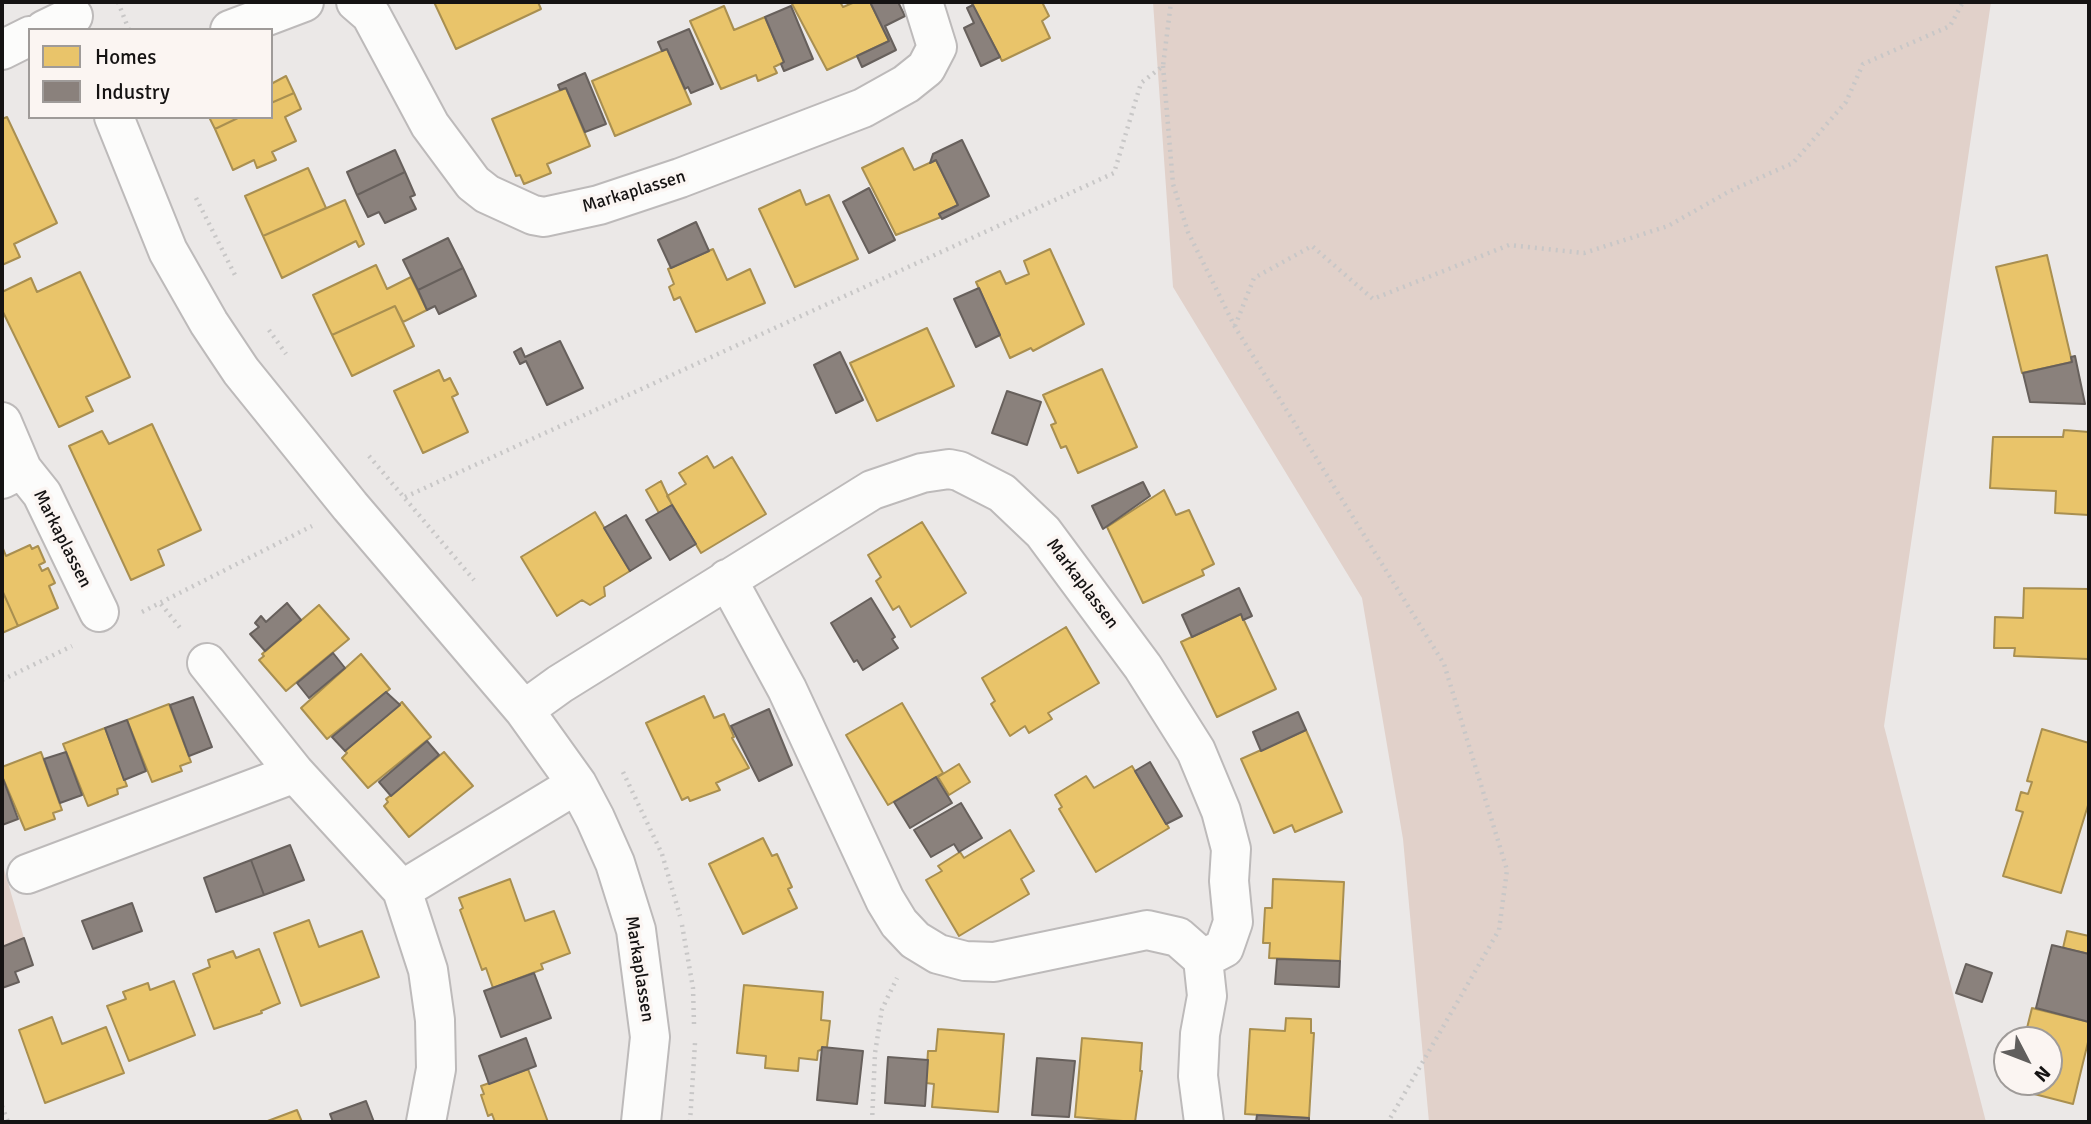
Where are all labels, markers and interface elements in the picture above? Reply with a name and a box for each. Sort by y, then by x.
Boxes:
legend [28,28,273,119]
text: Homes [95,44,157,70]
text: Industry [95,79,170,105]
street label: Markaplassen [580,166,688,218]
street label: Markaplassen [28,486,96,592]
street label: Markaplassen [1041,535,1123,633]
street label: Markaplassen [620,914,658,1024]
north arrow [1993,1026,2063,1096]
text: N [2029,1061,2055,1087]

